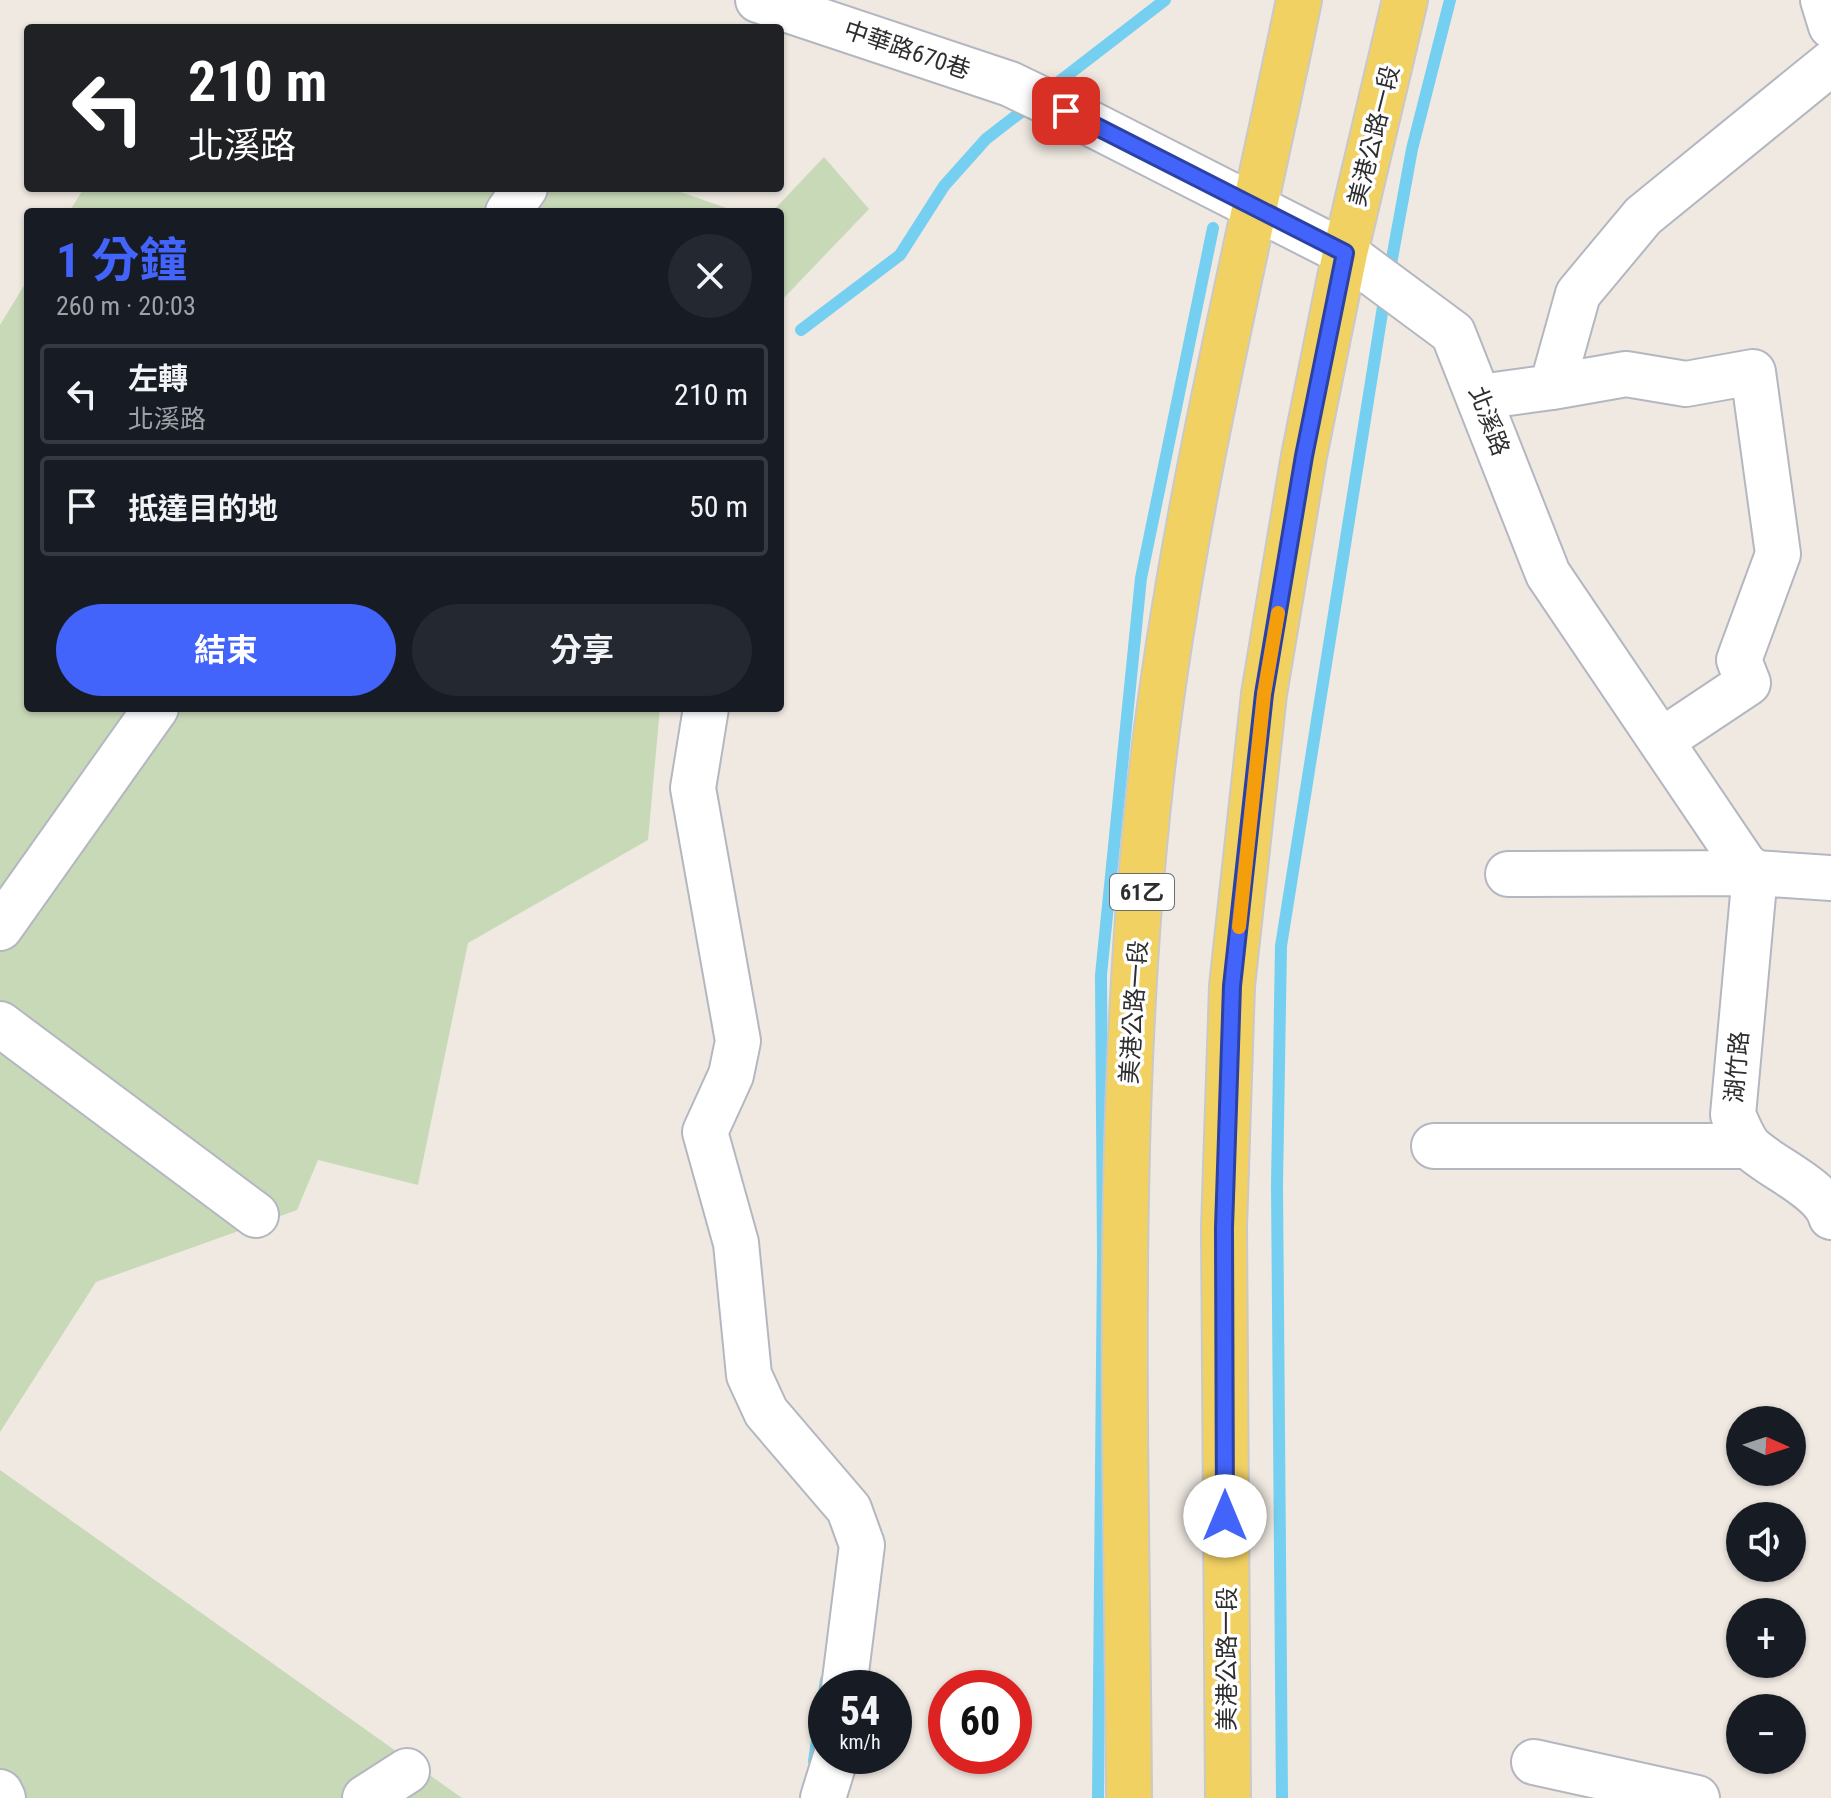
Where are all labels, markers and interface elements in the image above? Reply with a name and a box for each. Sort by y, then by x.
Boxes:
street label: 中華路670巷 [840,15,974,85]
text: 210 m [188,49,327,115]
icon: left [56,56,160,160]
street label: 美港公路一段 [1343,63,1405,209]
pin [1032,77,1100,145]
icon: arrive [1044,89,1088,133]
text: 北溪路 [188,125,296,167]
text: 1 分鐘 [56,232,187,289]
button: close [668,234,752,318]
text: 260 m · 20:03 [56,291,196,321]
text: 左轉 [128,361,188,396]
icon: left [60,372,104,416]
text: 210 m [674,377,748,412]
street label: 北溪路 [1463,382,1515,460]
text: 北溪路 [128,404,206,434]
icon: arrive [60,484,104,528]
text: 50 m [689,489,748,524]
text: 抵達目的地 [128,491,278,526]
button: 結束 [56,604,396,696]
button: 分享 [412,604,752,696]
road number: 61乙 [1110,874,1174,910]
street label: 美港公路一段 [1115,939,1153,1085]
street label: 湖竹路 [1720,1030,1754,1104]
north arrow [1726,1406,1806,1486]
map controls [1726,1406,1806,1774]
position arrow [1183,1474,1267,1558]
button: sound [1726,1502,1806,1582]
street label: 美港公路一段 [1213,1587,1241,1731]
button: + [1726,1598,1806,1678]
speed limit sign: 60 [928,1670,1032,1774]
text: 54 [840,1688,880,1735]
button: − [1726,1694,1806,1774]
text: km/h [839,1730,881,1754]

